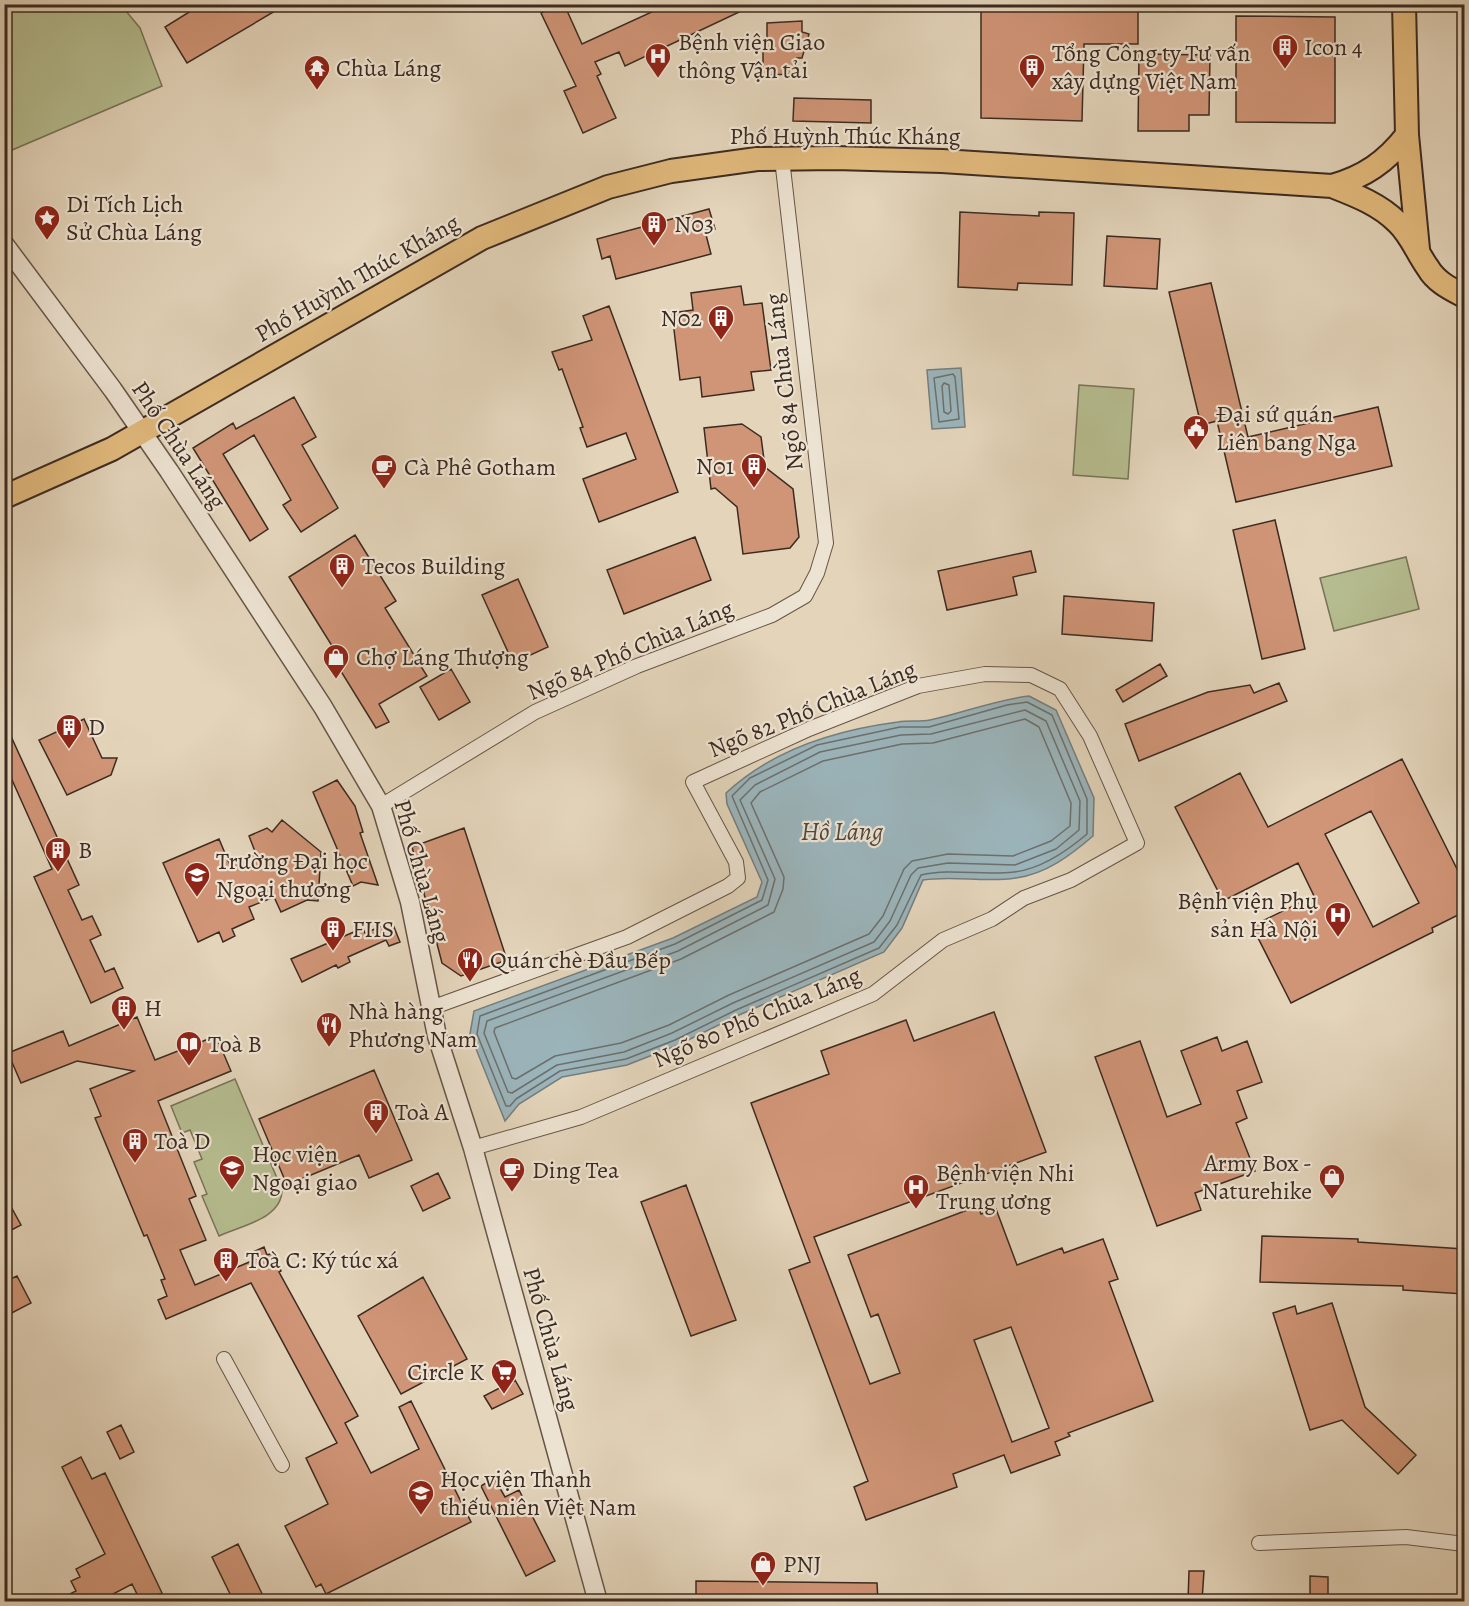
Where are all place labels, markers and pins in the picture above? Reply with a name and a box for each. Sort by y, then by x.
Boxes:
place label: Bệnh viện Giao thông Vận tải [678,26,825,86]
place label: Icon 4 [1304,31,1363,63]
building icon: Icon 4 [1270,32,1300,70]
place label: Tổng Công ty Tư vấn xây dựng Việt Nam [1052,37,1250,97]
hospital icon: Bệnh viện Giao thông Vận tải [643,41,673,79]
place label: Chùa Láng [336,52,441,84]
building icon: Tổng Công ty Tư vấn xây dựng Việt Nam [1017,52,1047,90]
temple icon: Chùa Láng [302,53,332,91]
place label: Di Tích Lịch Sử Chùa Láng [66,188,202,248]
place icon: Di Tích Lịch Sử Chùa Láng [32,203,62,241]
place label: N03 [674,208,714,240]
building icon: N03 [639,209,669,247]
place label: N02 [661,302,702,334]
building icon: N02 [706,303,736,341]
place label: Đại sứ quán Liên bang Nga [1216,398,1357,458]
public building icon: Đại sứ quán Liên bang Nga [1181,413,1211,451]
place label: N01 [696,450,734,482]
place label: Cà Phê Gotham [404,451,556,483]
building icon: N01 [739,451,769,489]
cafe icon: Cà Phê Gotham [369,452,399,490]
place label: Tecos Building [362,550,505,582]
building icon: Tecos Building [327,551,357,589]
place label: Chợ Láng Thượng [356,641,529,673]
shop icon: Chợ Láng Thượng [321,642,351,680]
place label: D [88,711,105,743]
building icon: D [54,712,84,750]
place label: B [78,834,92,866]
building icon: B [43,835,73,873]
place label: Trường Đại học Ngoại thương [216,845,368,905]
school or university icon: Trường Đại học Ngoại thương [182,860,212,898]
place label: Bệnh viện Phụ sản Hà Nội [1177,885,1318,945]
hospital icon: Bệnh viện Phụ sản Hà Nội [1323,900,1353,938]
place label: FIIS [352,913,394,945]
building icon: FIIS [318,914,348,952]
place label: Quán chè Đầu Bếp [490,944,671,976]
restaurant icon: Quán chè Đầu Bếp [455,945,485,983]
place label: H [144,992,162,1024]
building icon: H [109,993,139,1031]
place label: Nhà hàng Phương Nam [348,995,478,1055]
restaurant icon: Nhà hàng Phương Nam [314,1010,344,1048]
place label: Toà B [208,1028,262,1060]
library icon: Toà B [174,1029,204,1067]
place label: Toà A [395,1096,450,1128]
building icon: Toà A [361,1097,391,1135]
place label: Toà D [154,1125,210,1157]
building icon: Toà D [120,1126,150,1164]
place label: Học viện Ngoại giao [252,1138,357,1198]
place label: Army Box - Naturehike [1202,1147,1312,1207]
school or university icon: Học viện Ngoại giao [217,1153,247,1191]
place label: Ding Tea [532,1154,620,1186]
cafe icon: Ding Tea [497,1155,527,1193]
place label: Bệnh viện Nhi Trung ương [936,1157,1075,1217]
shop icon: Army Box - Naturehike [1317,1162,1347,1200]
hospital icon: Bệnh viện Nhi Trung ương [901,1172,931,1210]
place label: Toà C: Ký túc xá [246,1244,400,1276]
building icon: Toà C: Ký túc xá [211,1245,241,1283]
place label: Circle K [407,1356,484,1388]
supermarket icon: Circle K [489,1357,519,1395]
place label: Học viện Thanh thiếu niên Việt Nam [440,1463,636,1523]
school or university icon: Học viện Thanh thiếu niên Việt Nam [406,1478,436,1516]
place label: PNJ [783,1548,821,1580]
shop icon: PNJ [748,1549,778,1587]

